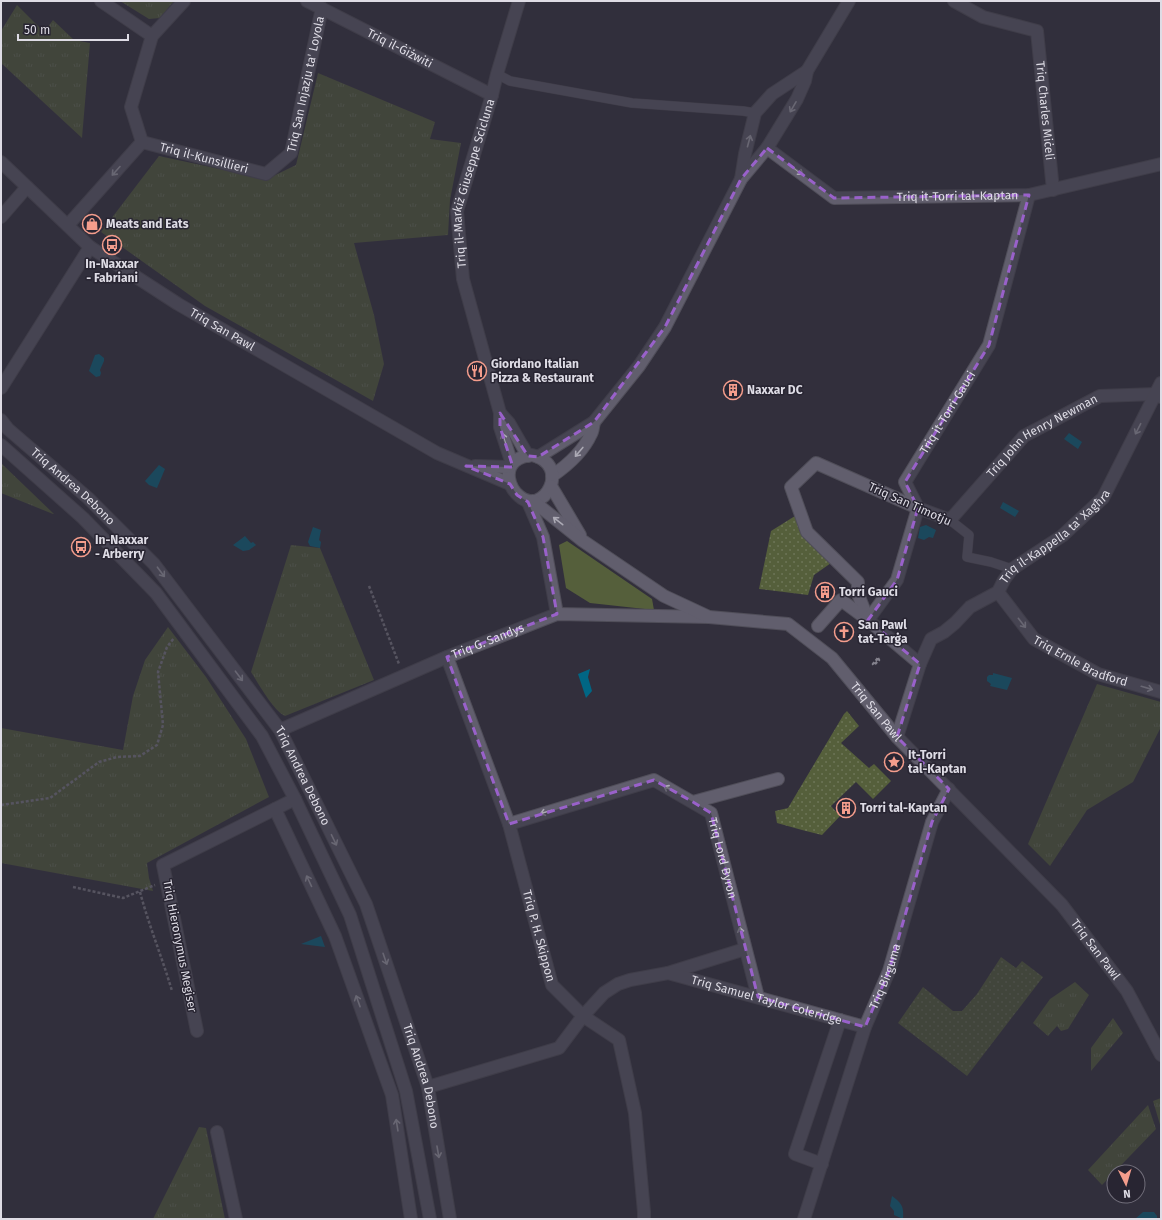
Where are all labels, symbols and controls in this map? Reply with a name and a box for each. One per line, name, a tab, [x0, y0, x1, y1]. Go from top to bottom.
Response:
street label: Triq San Injazju ta' Loyola	[284, 15, 327, 154]
scale bar	[18, 16, 128, 42]
text: 50 m	[24, 23, 50, 37]
street label: Triq il-Ġiżwiti	[365, 26, 435, 71]
street label: Triq Charles Miċeli	[1033, 60, 1057, 161]
street label: Triq il-Markiż Giuseppe Scicluna	[450, 97, 497, 269]
one-way arrow	[788, 101, 796, 113]
one-way arrow	[746, 135, 753, 148]
street label: Triq il-Kunsillieri	[158, 140, 250, 176]
one-way arrow	[111, 166, 121, 176]
one-way arrow	[793, 167, 804, 176]
street label: Triq it-Torri tal-Kaptan	[896, 188, 1018, 204]
shop icon: Meats and Eats	[81, 213, 103, 235]
place label: Meats and Eats	[106, 217, 189, 231]
bus stop icon: In-Naxxar - Fabriani	[101, 234, 123, 256]
place label: In-Naxxar - Fabriani	[85, 257, 139, 285]
street label: Triq San Pawl	[187, 305, 258, 354]
place label: Giordano Italian Pizza & Restaurant	[491, 357, 594, 385]
restaurant icon: Giordano Italian Pizza & Restaurant	[466, 360, 488, 382]
street label: Triq it-Torri Gauci	[917, 369, 978, 456]
building icon: Naxxar DC	[722, 379, 744, 401]
place label: Naxxar DC	[747, 383, 803, 397]
street label: Triq John Henry Newman	[984, 392, 1100, 480]
one-way arrow	[1134, 423, 1142, 435]
one-way arrow	[500, 433, 507, 446]
street label: Triq Andrea Debono	[28, 445, 118, 528]
one-way arrow	[574, 447, 583, 458]
street label: Triq San Timotju	[866, 479, 954, 529]
street label: Triq il-Kappella ta' Xagħra	[997, 487, 1113, 586]
one-way arrow	[553, 517, 564, 525]
place label: In-Naxxar - Arberry	[95, 533, 149, 561]
bus stop icon: In-Naxxar - Arberry	[70, 536, 92, 558]
one-way arrow	[157, 567, 165, 578]
building icon: Torri Gauci	[814, 581, 836, 603]
place label: Torri Gauci	[839, 585, 898, 599]
place label: San Pawl tat-Tarġa	[858, 618, 908, 646]
one-way arrow	[1018, 618, 1026, 629]
street label: Triq G. Sandys	[449, 620, 526, 662]
church icon: San Pawl tat-Tarġa	[833, 621, 855, 643]
street label: Triq Ernle Bradford	[1031, 633, 1129, 689]
one-way arrow	[235, 671, 243, 682]
street label: Triq San Pawl	[848, 679, 905, 745]
one-way arrow	[1140, 685, 1153, 692]
street label: Triq Andrea Debono	[273, 723, 333, 828]
place label: It-Torri tal-Kaptan	[908, 748, 967, 776]
place icon: It-Torri tal-Kaptan	[883, 751, 905, 773]
one-way arrow	[663, 784, 675, 792]
building icon: Torri tal-Kaptan	[835, 797, 857, 819]
place label: Torri tal-Kaptan	[860, 801, 947, 815]
one-way arrow	[540, 809, 553, 816]
street label: Triq Lord Byron	[705, 816, 740, 900]
one-way arrow	[331, 834, 338, 846]
one-way arrow	[305, 876, 312, 888]
street label: Triq Hieronymus Megiser	[160, 879, 200, 1014]
street label: Triq P. H. Skippon	[520, 888, 558, 983]
street label: Triq San Pawl	[1068, 916, 1123, 983]
one-way arrow	[736, 926, 744, 939]
street label: Triq Birguma	[866, 942, 904, 1011]
one-way arrow	[381, 953, 389, 965]
street label: Triq Samuel Taylor Coleridge	[690, 973, 843, 1027]
one-way arrow	[354, 995, 361, 1008]
street label: Triq Andrea Debono	[400, 1022, 442, 1130]
one-way arrow	[392, 1119, 400, 1132]
one-way arrow	[435, 1145, 443, 1158]
north arrow	[1106, 1164, 1146, 1204]
text: N	[1123, 1187, 1131, 1200]

